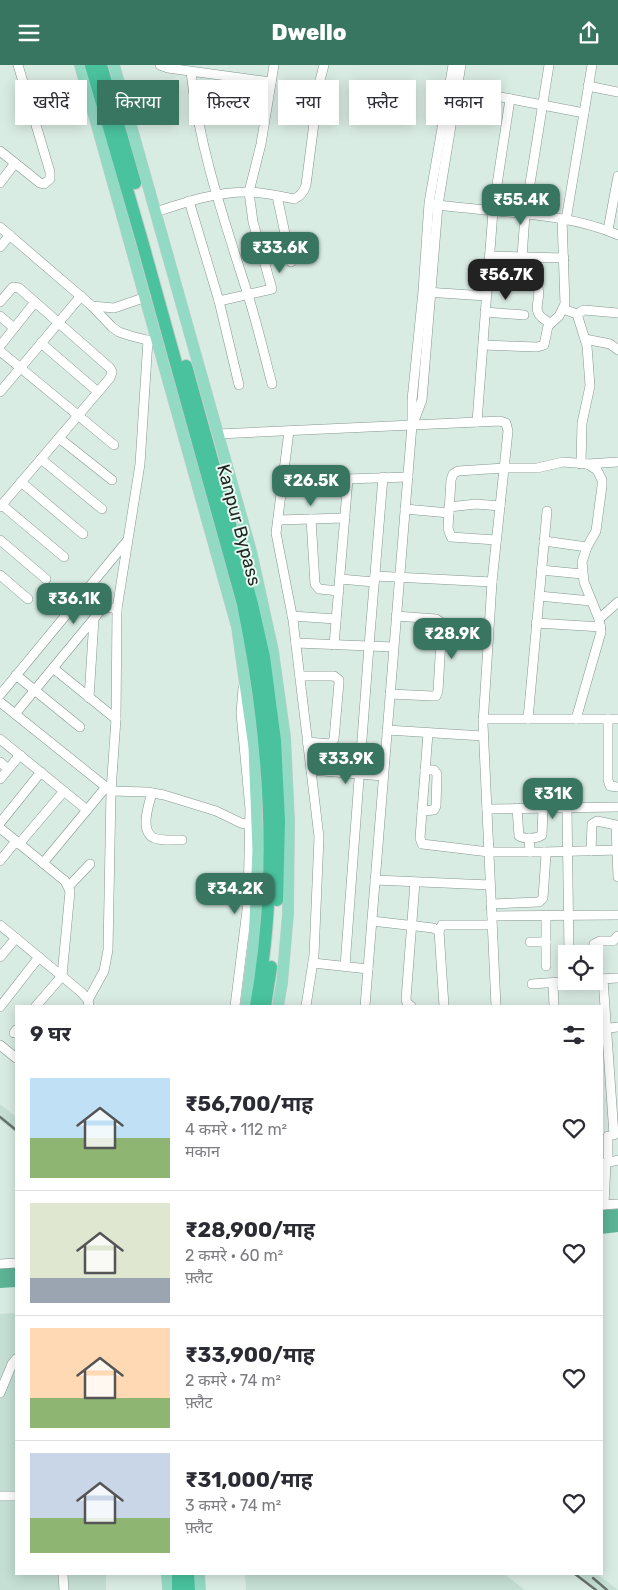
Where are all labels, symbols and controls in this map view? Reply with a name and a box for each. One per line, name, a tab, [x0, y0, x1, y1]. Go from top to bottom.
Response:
icon: menu	[15, 19, 43, 47]
text: Dwello	[271, 19, 347, 46]
icon: share	[575, 19, 603, 47]
chip: खरीदें	[15, 80, 87, 125]
chip: किराया	[97, 80, 179, 125]
chip: फ़िल्टर	[189, 80, 268, 125]
chip: नया	[278, 80, 339, 125]
chip: फ़्लैट	[349, 80, 416, 125]
chip: मकान	[426, 80, 501, 125]
pin: ₹55.4K	[480, 184, 562, 226]
text: ₹55.4K	[493, 190, 549, 209]
pin: ₹33.6K	[239, 231, 321, 274]
text: ₹33.6K	[252, 238, 308, 257]
pin: ₹56.7K	[465, 259, 547, 301]
text: ₹56.7K	[479, 265, 533, 284]
street label: Kanpur Bypass	[212, 462, 266, 588]
pin: ₹26.5K	[270, 465, 352, 507]
text: ₹26.5K	[283, 471, 339, 490]
pin: ₹36.1K	[33, 583, 115, 625]
text: ₹36.1K	[48, 589, 100, 608]
pin: ₹28.9K	[411, 617, 493, 660]
text: ₹28.9K	[424, 624, 480, 643]
pin: ₹33.9K	[305, 743, 387, 785]
text: ₹33.9K	[318, 749, 374, 768]
pin: ₹31K	[523, 777, 583, 820]
text: ₹31K	[534, 784, 572, 803]
pin: ₹34.2K	[194, 873, 276, 915]
text: ₹34.2K	[207, 879, 263, 898]
map controls	[558, 945, 603, 990]
button: locate	[558, 945, 603, 990]
text: 9 घर	[30, 1021, 71, 1046]
icon: filters	[560, 1021, 588, 1049]
text: ₹56,700/माह	[185, 1091, 313, 1116]
icon: home	[70, 1098, 130, 1158]
icon: heart	[560, 1114, 588, 1142]
text: 4 कमरे · 112 m²	[185, 1120, 287, 1139]
text: मकान	[185, 1142, 220, 1161]
text: ₹28,900/माह	[185, 1217, 315, 1242]
icon: home	[70, 1223, 130, 1283]
icon: heart	[560, 1239, 588, 1267]
text: 2 कमरे · 60 m²	[185, 1246, 283, 1265]
text: फ़्लैट	[185, 1268, 213, 1287]
text: ₹33,900/माह	[185, 1342, 315, 1367]
icon: home	[70, 1348, 130, 1408]
icon: heart	[560, 1364, 588, 1392]
text: 2 कमरे · 74 m²	[185, 1371, 281, 1390]
text: फ़्लैट	[185, 1393, 213, 1412]
text: ₹31,000/माह	[185, 1467, 313, 1492]
icon: home	[70, 1473, 130, 1533]
icon: heart	[560, 1489, 588, 1517]
text: 3 कमरे · 74 m²	[185, 1496, 281, 1515]
text: फ़्लैट	[185, 1518, 213, 1537]

